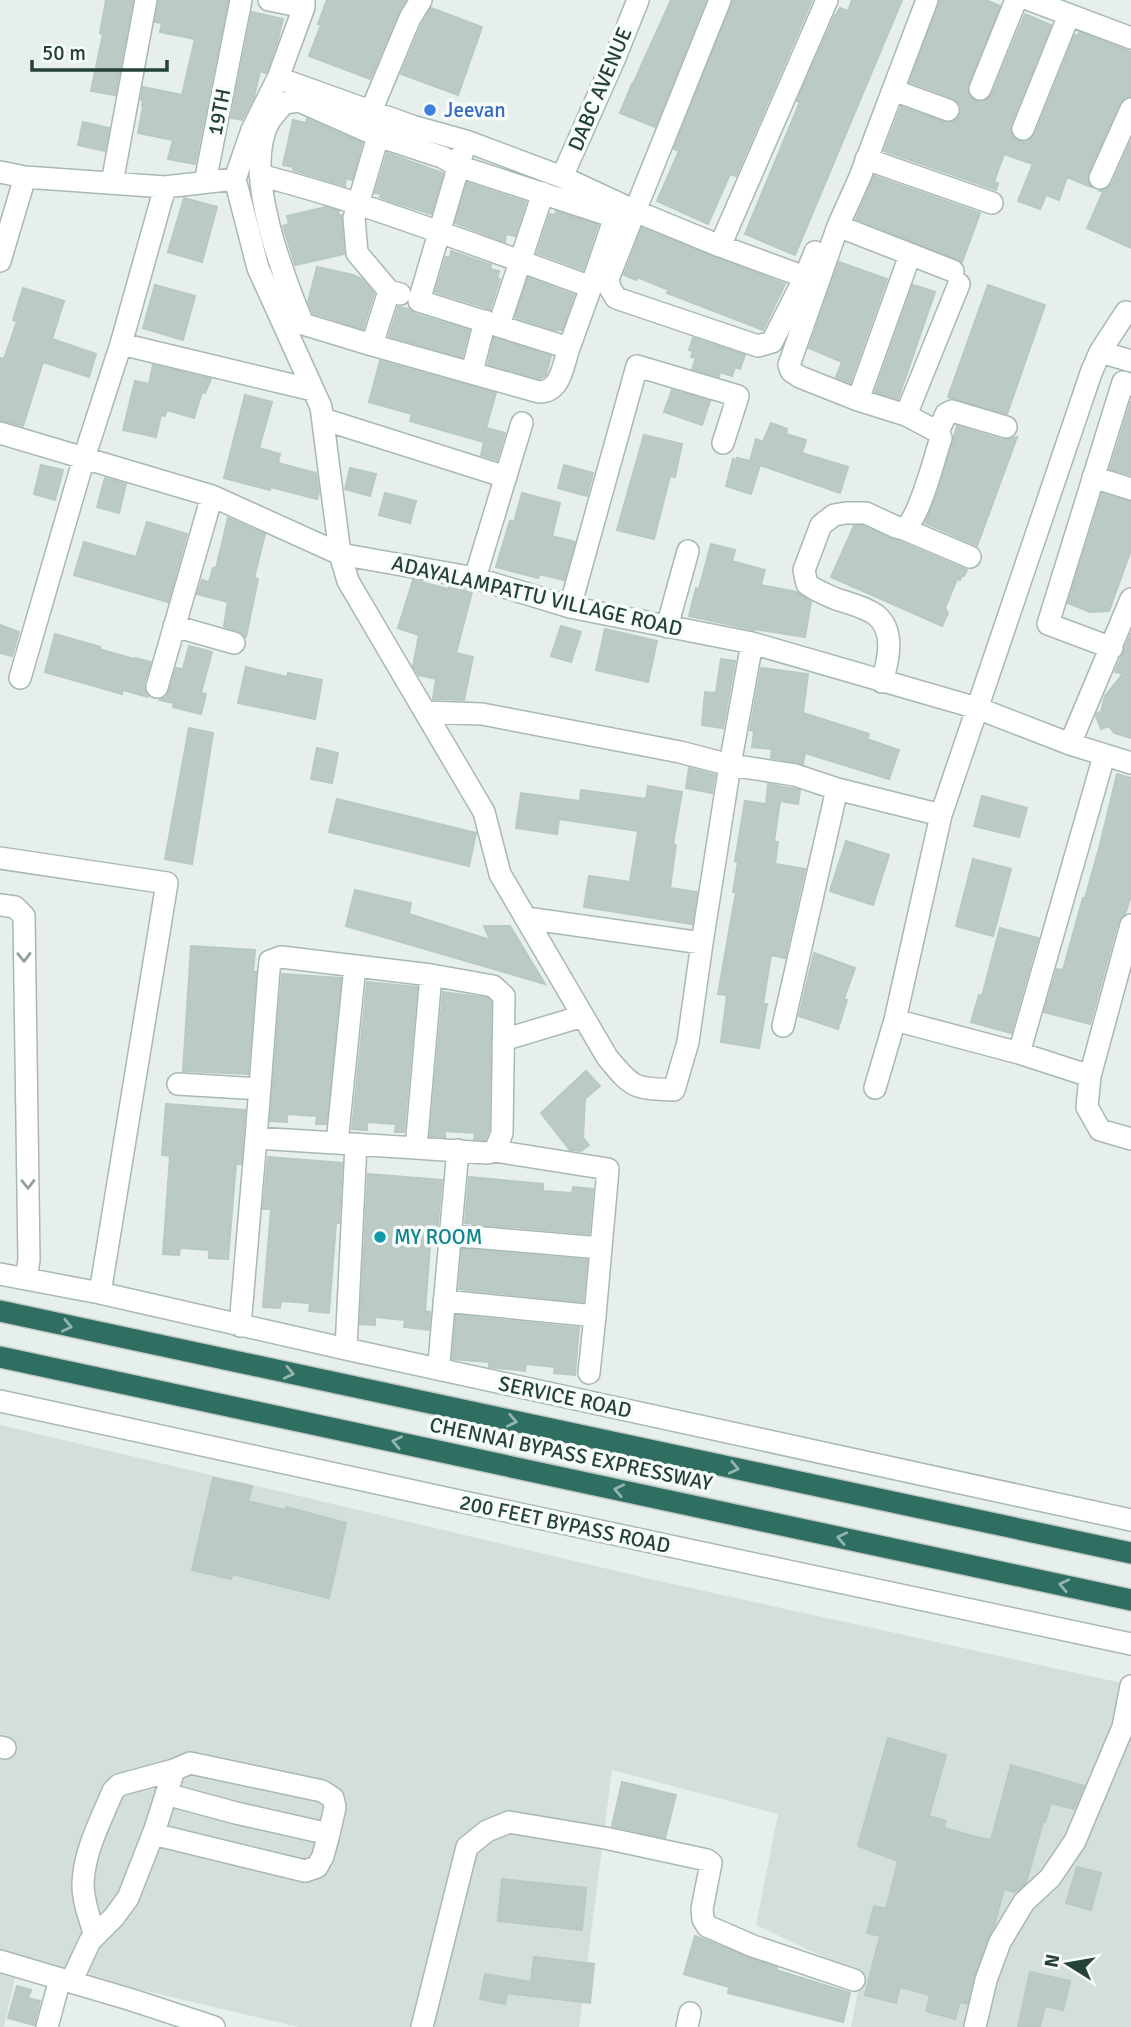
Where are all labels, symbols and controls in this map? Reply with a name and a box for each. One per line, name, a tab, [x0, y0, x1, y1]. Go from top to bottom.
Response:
street label: DABC AVENUE	[562, 23, 638, 155]
scale bar	[32, 28, 166, 72]
text: 50 m	[42, 40, 86, 66]
street label: 19TH	[202, 86, 236, 138]
place label: Jeevan	[444, 97, 506, 123]
marker: Jeevan	[422, 102, 438, 118]
street label: ADAYALAMPATTU VILLAGE ROAD	[389, 550, 685, 642]
one-way arrow	[16, 952, 32, 962]
one-way arrow	[20, 1179, 36, 1190]
place label: MY ROOM	[394, 1224, 482, 1250]
marker: MY ROOM	[372, 1229, 388, 1245]
one-way arrow	[61, 1317, 73, 1332]
one-way arrow	[283, 1365, 295, 1379]
street label: SERVICE ROAD	[496, 1370, 634, 1424]
street label: CHENNAI BYPASS EXPRESSWAY	[427, 1411, 715, 1497]
one-way arrow	[506, 1412, 518, 1427]
one-way arrow	[391, 1435, 403, 1450]
one-way arrow	[728, 1460, 740, 1474]
one-way arrow	[614, 1483, 626, 1498]
street label: 200 FEET BYPASS ROAD	[457, 1489, 673, 1559]
one-way arrow	[836, 1531, 848, 1546]
one-way arrow	[1058, 1579, 1070, 1594]
north arrow	[1033, 1929, 1103, 1999]
text: N	[1039, 1952, 1065, 1970]

